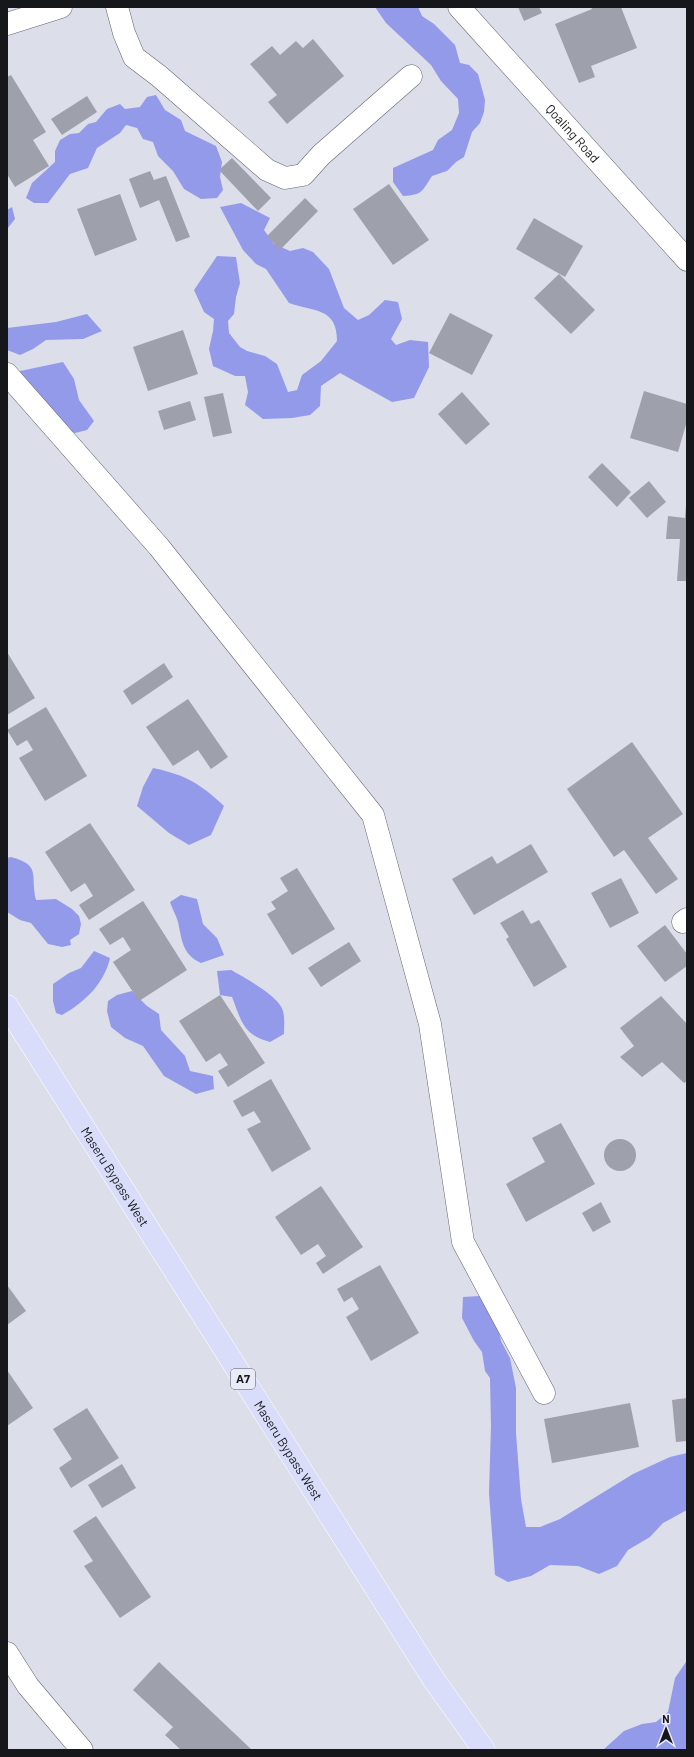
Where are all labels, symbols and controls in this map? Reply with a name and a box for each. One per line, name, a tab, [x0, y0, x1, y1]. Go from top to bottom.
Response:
street label: Qoaling Road	[542, 101, 603, 166]
street label: Maseru Bypass West	[78, 1124, 153, 1229]
road number: A7	[231, 1369, 255, 1389]
street label: Maseru Bypass West	[251, 1398, 326, 1503]
north arrow	[646, 1709, 686, 1749]
text: N	[662, 1712, 670, 1725]

